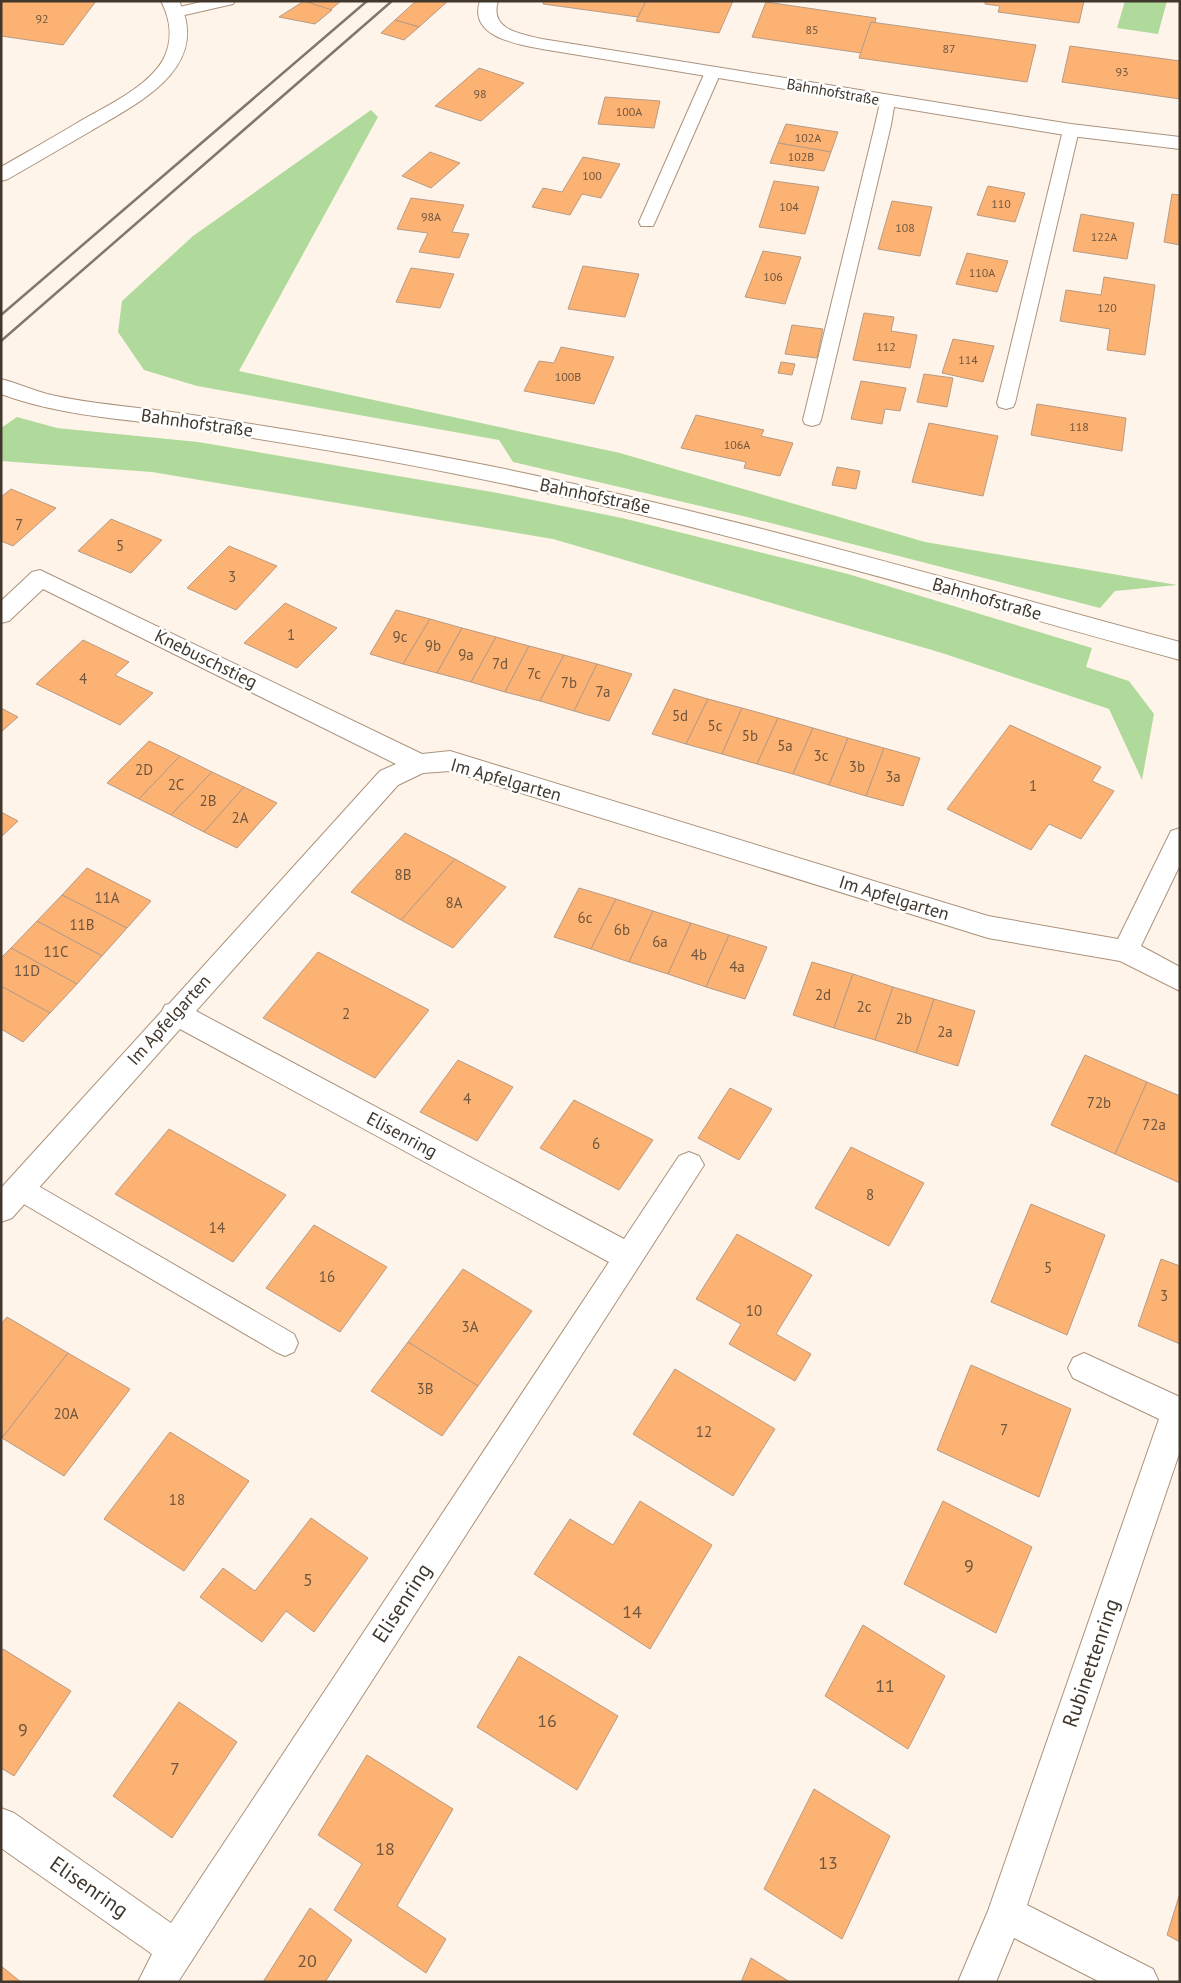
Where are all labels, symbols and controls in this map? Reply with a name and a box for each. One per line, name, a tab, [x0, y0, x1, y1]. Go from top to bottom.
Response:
house number: 92	[35, 11, 49, 26]
house number: 85	[805, 22, 819, 37]
house number: 87	[942, 41, 956, 56]
house number: 93	[1115, 64, 1129, 79]
street label: Bahnhofstraße	[785, 74, 881, 109]
house number: 98	[473, 86, 487, 101]
house number: 100A	[616, 104, 642, 119]
house number: 102A	[795, 130, 821, 145]
house number: 102B	[788, 149, 814, 164]
house number: 100	[582, 168, 602, 183]
house number: 110	[991, 196, 1011, 211]
house number: 104	[779, 199, 799, 214]
house number: 98A	[421, 209, 441, 224]
house number: 108	[895, 220, 915, 235]
house number: 122A	[1091, 229, 1117, 244]
house number: 110A	[969, 265, 995, 280]
house number: 106	[763, 269, 783, 284]
house number: 120	[1097, 300, 1117, 315]
house number: 112	[876, 339, 896, 354]
house number: 114	[958, 352, 978, 367]
house number: 100B	[555, 369, 581, 384]
street label: Bahnhofstraße	[140, 403, 254, 442]
house number: 118	[1069, 419, 1089, 434]
house number: 106A	[724, 437, 750, 452]
street label: Bahnhofstraße	[538, 473, 653, 518]
house number: 7	[15, 515, 23, 534]
house number: 5	[116, 536, 124, 555]
house number: 3	[228, 567, 236, 586]
street label: Bahnhofstraße	[930, 572, 1044, 625]
street label: Knebuschstieg	[151, 624, 261, 693]
house number: 1	[287, 625, 295, 644]
house number: 9c	[393, 627, 408, 646]
house number: 9b	[425, 636, 441, 655]
house number: 9a	[458, 645, 474, 664]
house number: 7d	[492, 654, 508, 673]
house number: 7c	[527, 664, 541, 683]
house number: 4	[79, 669, 87, 688]
house number: 7b	[561, 673, 577, 692]
house number: 7a	[596, 682, 610, 701]
house number: 5d	[672, 706, 688, 725]
house number: 5c	[708, 716, 723, 735]
house number: 5b	[742, 726, 758, 745]
house number: 5a	[777, 736, 793, 755]
house number: 3c	[814, 746, 829, 765]
street label: Im Apfelgarten	[448, 753, 564, 806]
house number: 3b	[849, 757, 865, 776]
house number: 2D	[135, 760, 153, 779]
house number: 3a	[885, 767, 901, 786]
house number: 2C	[168, 775, 184, 794]
house number: 1	[1029, 776, 1037, 795]
house number: 2B	[200, 791, 216, 810]
house number: 2A	[232, 808, 249, 827]
house number: 8B	[395, 865, 411, 884]
street label: Im Apfelgarten	[836, 870, 952, 925]
house number: 11A	[94, 888, 120, 907]
house number: 8A	[446, 893, 463, 912]
house number: 6c	[578, 908, 593, 927]
house number: 11B	[69, 915, 95, 934]
house number: 6b	[614, 920, 630, 939]
house number: 6a	[652, 932, 668, 951]
house number: 11C	[44, 942, 68, 961]
house number: 4b	[691, 945, 707, 964]
house number: 4a	[729, 957, 745, 976]
house number: 11D	[14, 961, 40, 980]
street label: Im Apfelgarten	[122, 970, 215, 1070]
house number: 2d	[815, 985, 831, 1004]
house number: 2c	[857, 997, 872, 1016]
house number: 2	[342, 1004, 350, 1023]
house number: 2b	[896, 1009, 912, 1028]
house number: 2a	[937, 1022, 953, 1041]
house number: 4	[463, 1089, 471, 1108]
house number: 72b	[1087, 1093, 1111, 1112]
street label: Elisenring	[363, 1106, 442, 1163]
house number: 72a	[1142, 1115, 1166, 1134]
house number: 6	[592, 1134, 600, 1153]
house number: 8	[866, 1185, 874, 1204]
house number: 14	[209, 1218, 225, 1237]
house number: 5	[1044, 1258, 1052, 1277]
house number: 16	[319, 1267, 335, 1286]
house number: 3	[1160, 1286, 1168, 1305]
house number: 10	[746, 1301, 762, 1320]
house number: 3A	[462, 1317, 479, 1336]
house number: 3B	[417, 1379, 433, 1398]
house number: 20A	[53, 1404, 79, 1423]
house number: 7	[1000, 1420, 1008, 1439]
house number: 12	[696, 1422, 712, 1441]
house number: 18	[169, 1490, 185, 1509]
house number: 9	[964, 1554, 974, 1577]
street label: Elisenring	[366, 1558, 437, 1648]
house number: 5	[303, 1568, 313, 1591]
street label: Rubinettenring	[1056, 1595, 1125, 1731]
house number: 14	[622, 1600, 642, 1623]
house number: 11	[875, 1674, 895, 1697]
house number: 16	[537, 1709, 557, 1732]
house number: 9	[18, 1718, 28, 1741]
house number: 7	[170, 1757, 180, 1780]
house number: 18	[375, 1837, 395, 1860]
street label: Elisenring	[45, 1850, 134, 1923]
house number: 13	[818, 1851, 838, 1874]
house number: 20	[297, 1949, 317, 1972]

